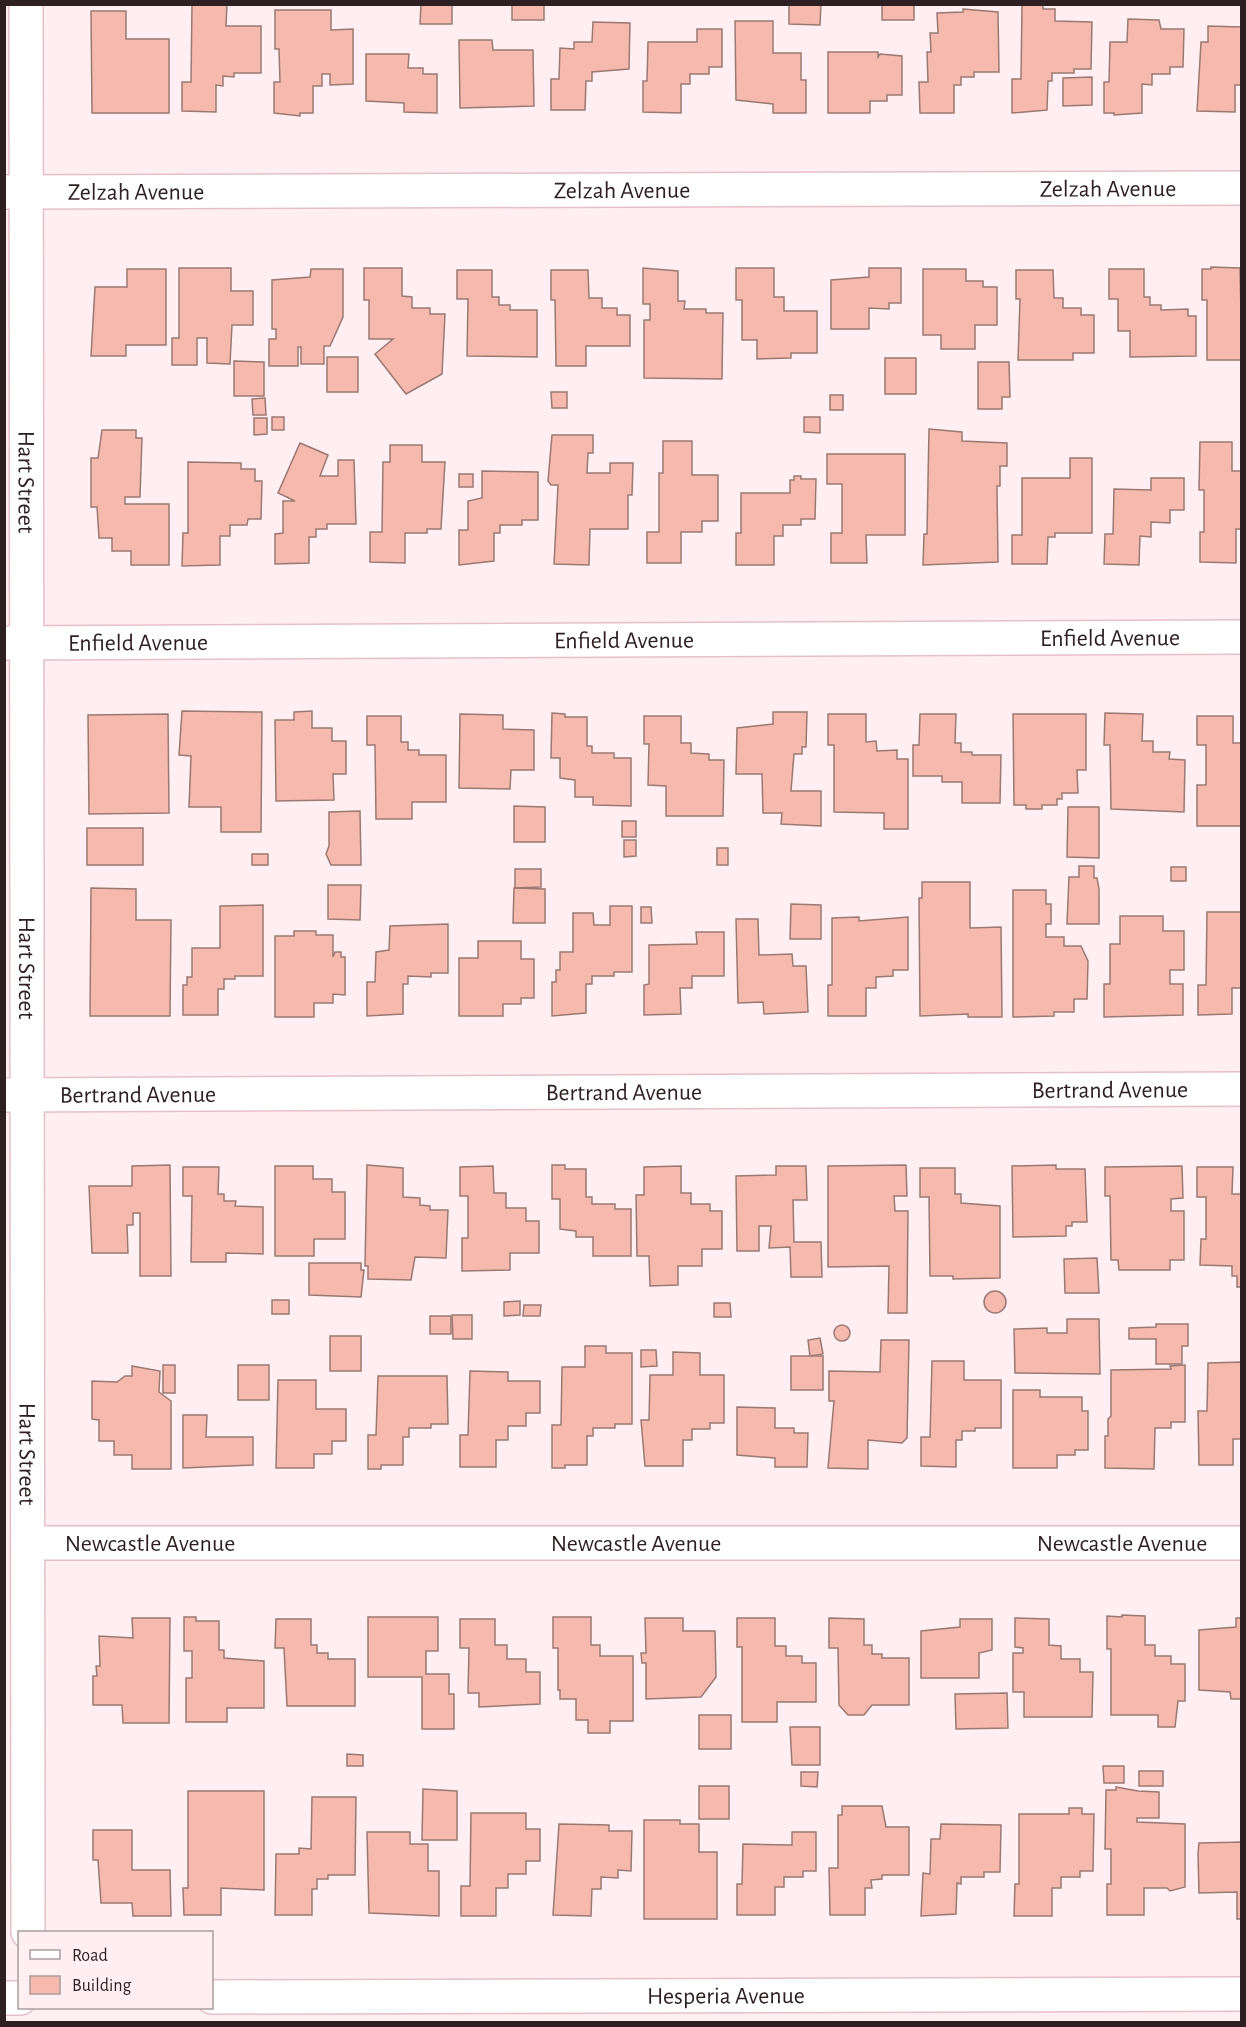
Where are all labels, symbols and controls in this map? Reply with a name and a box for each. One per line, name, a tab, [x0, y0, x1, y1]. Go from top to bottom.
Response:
street label: Zelzah Avenue	[1040, 177, 1176, 202]
street label: Zelzah Avenue	[554, 179, 690, 203]
street label: Zelzah Avenue	[68, 180, 204, 205]
street label: Hart Street	[13, 431, 38, 534]
street label: Enfield Avenue	[1040, 626, 1180, 651]
street label: Enfield Avenue	[554, 629, 694, 653]
street label: Enfield Avenue	[68, 631, 208, 656]
street label: Hart Street	[14, 917, 38, 1020]
street label: Bertrand Avenue	[1032, 1078, 1188, 1103]
street label: Bertrand Avenue	[546, 1081, 702, 1105]
street label: Bertrand Avenue	[60, 1083, 216, 1108]
street label: Hart Street	[14, 1403, 39, 1506]
street label: Newcastle Avenue	[65, 1532, 235, 1556]
street label: Newcastle Avenue	[551, 1532, 721, 1556]
street label: Newcastle Avenue	[1037, 1532, 1207, 1556]
legend	[18, 1931, 213, 2009]
text: Road	[72, 1947, 108, 1965]
text: Building	[72, 1977, 132, 1995]
street label: Hesperia Avenue	[647, 1984, 805, 2009]

